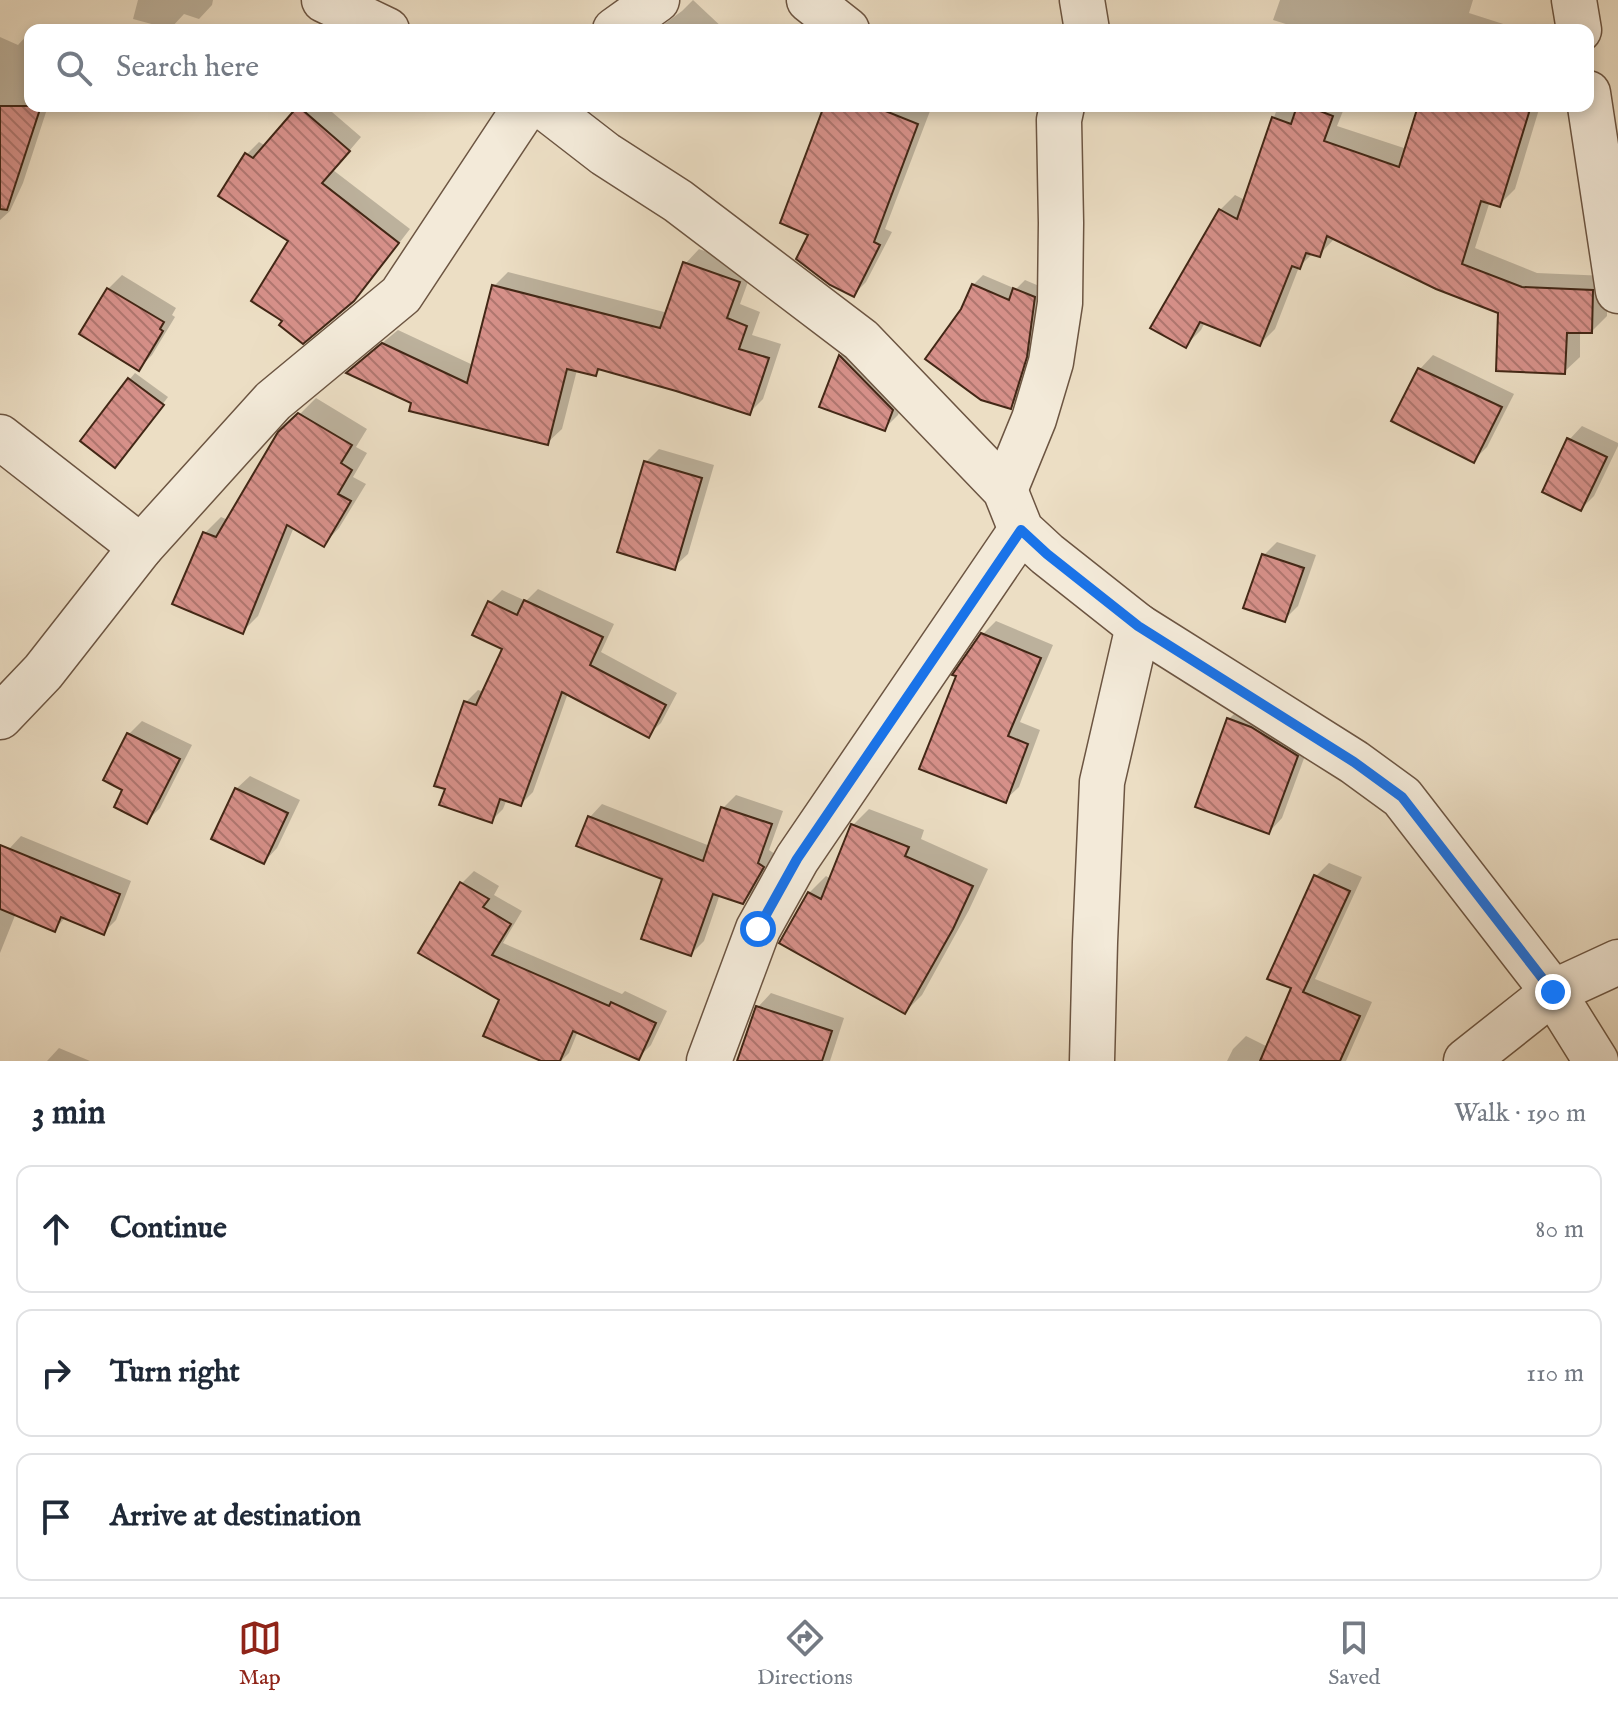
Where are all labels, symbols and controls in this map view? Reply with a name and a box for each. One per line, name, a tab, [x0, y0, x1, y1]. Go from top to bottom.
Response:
search box	[24, 24, 1594, 112]
icon: search	[52, 46, 96, 90]
text: Search here	[116, 49, 259, 87]
route start	[740, 911, 776, 947]
route end	[1535, 974, 1571, 1010]
text: 3 min	[32, 1092, 106, 1135]
text: Walk · 190 m	[1454, 1097, 1586, 1130]
icon: ahead	[34, 1207, 78, 1251]
text: Continue	[110, 1210, 227, 1248]
text: 80 m	[1535, 1213, 1584, 1246]
icon: right	[34, 1351, 78, 1395]
text: Turn right	[110, 1354, 240, 1392]
text: 110 m	[1526, 1357, 1584, 1390]
icon: arrive	[34, 1495, 78, 1539]
text: Arrive at destination	[110, 1498, 361, 1536]
tab: Map	[238, 1616, 282, 1692]
tab: Directions	[757, 1616, 853, 1692]
tab: Saved	[1328, 1616, 1380, 1692]

